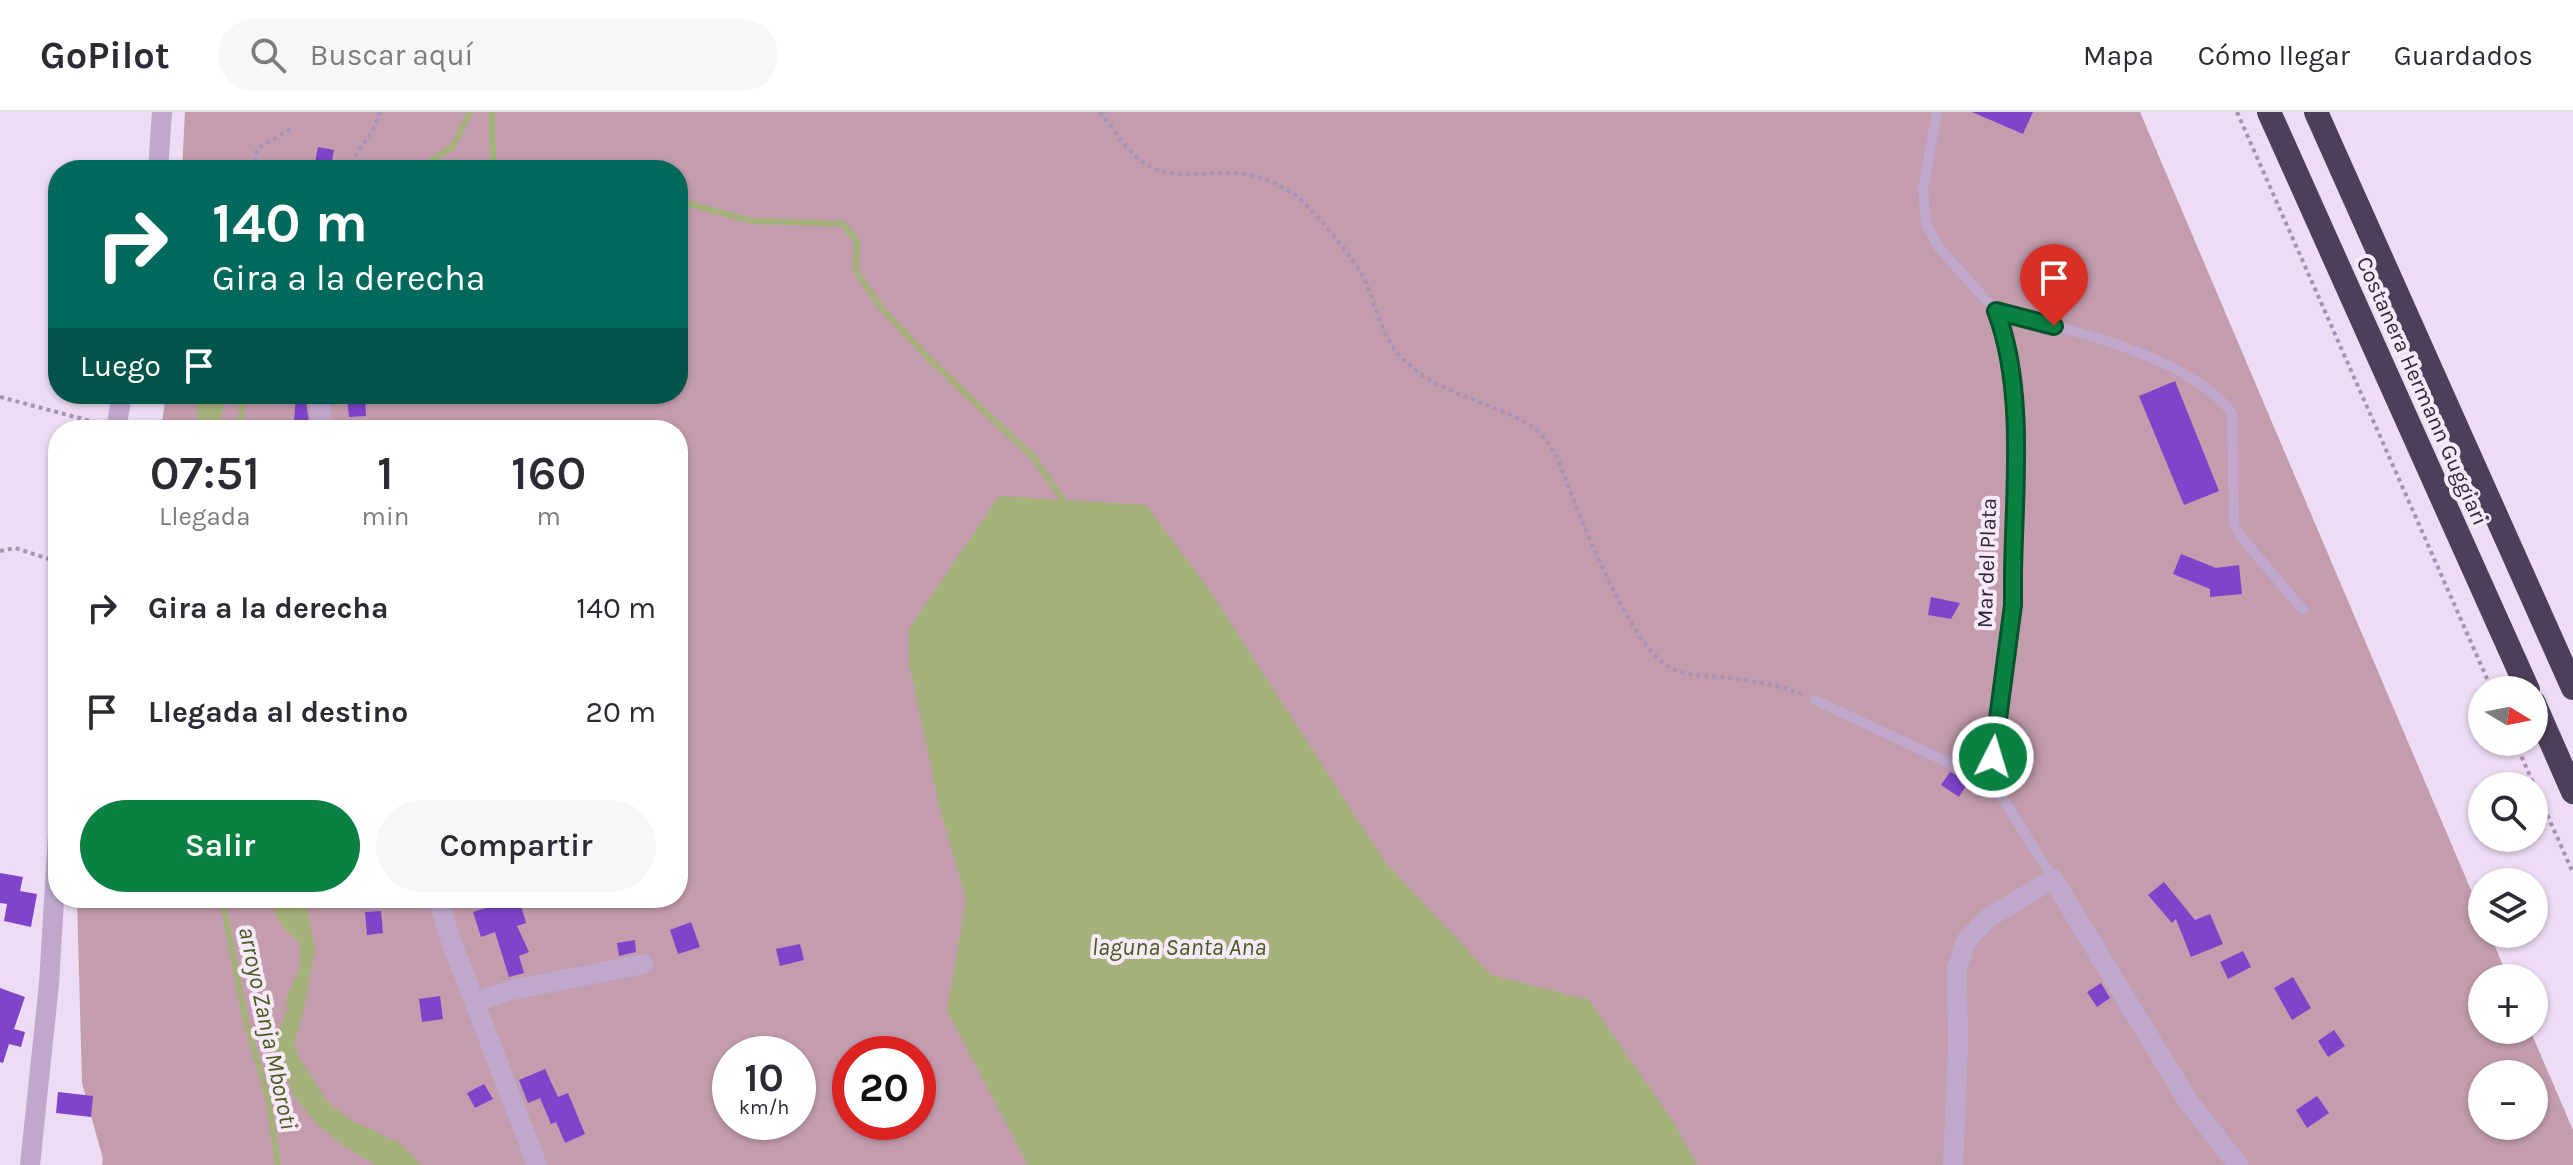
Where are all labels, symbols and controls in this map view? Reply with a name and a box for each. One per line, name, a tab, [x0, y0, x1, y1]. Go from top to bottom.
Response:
search box	[218, 19, 778, 91]
text: GoPilot	[40, 33, 170, 78]
icon: search	[246, 33, 290, 77]
text: Buscar aquí	[310, 37, 474, 73]
text: Mapa	[2083, 39, 2154, 72]
text: Cómo llegar	[2198, 39, 2350, 72]
text: Guardados	[2394, 39, 2533, 72]
text: 140 m	[212, 190, 368, 255]
icon: right	[80, 192, 184, 296]
pin	[2020, 244, 2088, 326]
street label: Costanera Hermann Guggiari	[2351, 253, 2493, 529]
icon: arrive	[2032, 256, 2076, 300]
text: Gira a la derecha	[212, 257, 486, 299]
icon: arrive	[177, 344, 221, 388]
text: Luego	[80, 348, 161, 384]
text: 07:51	[150, 445, 260, 501]
text: 1	[377, 445, 394, 501]
text: 160	[511, 445, 586, 501]
street label: Mar del Plata	[1972, 497, 2002, 629]
text: Llegada	[159, 501, 251, 532]
text: min	[362, 501, 409, 532]
text: m	[537, 501, 561, 532]
icon: right	[80, 586, 124, 630]
text: Gira a la derecha	[148, 590, 389, 626]
text: 140 m	[576, 590, 656, 626]
north arrow	[2468, 676, 2548, 756]
map controls	[2468, 676, 2548, 1140]
icon: arrive	[80, 690, 124, 734]
text: Llegada al destino	[148, 694, 408, 730]
text: 20 m	[586, 694, 656, 730]
position arrow	[1951, 715, 2035, 799]
button: search	[2468, 772, 2548, 852]
button: Salir	[80, 800, 360, 892]
button: Compartir	[376, 800, 656, 892]
button: layers	[2468, 868, 2548, 948]
water label: arroyo Zanja Mboroti	[233, 924, 303, 1132]
water label: laguna Santa Ana	[1092, 933, 1266, 961]
button: +	[2468, 964, 2548, 1044]
speed limit sign: 20	[832, 1036, 936, 1140]
text: 10	[744, 1054, 784, 1101]
button: −	[2468, 1060, 2548, 1140]
text: km/h	[739, 1096, 789, 1119]

